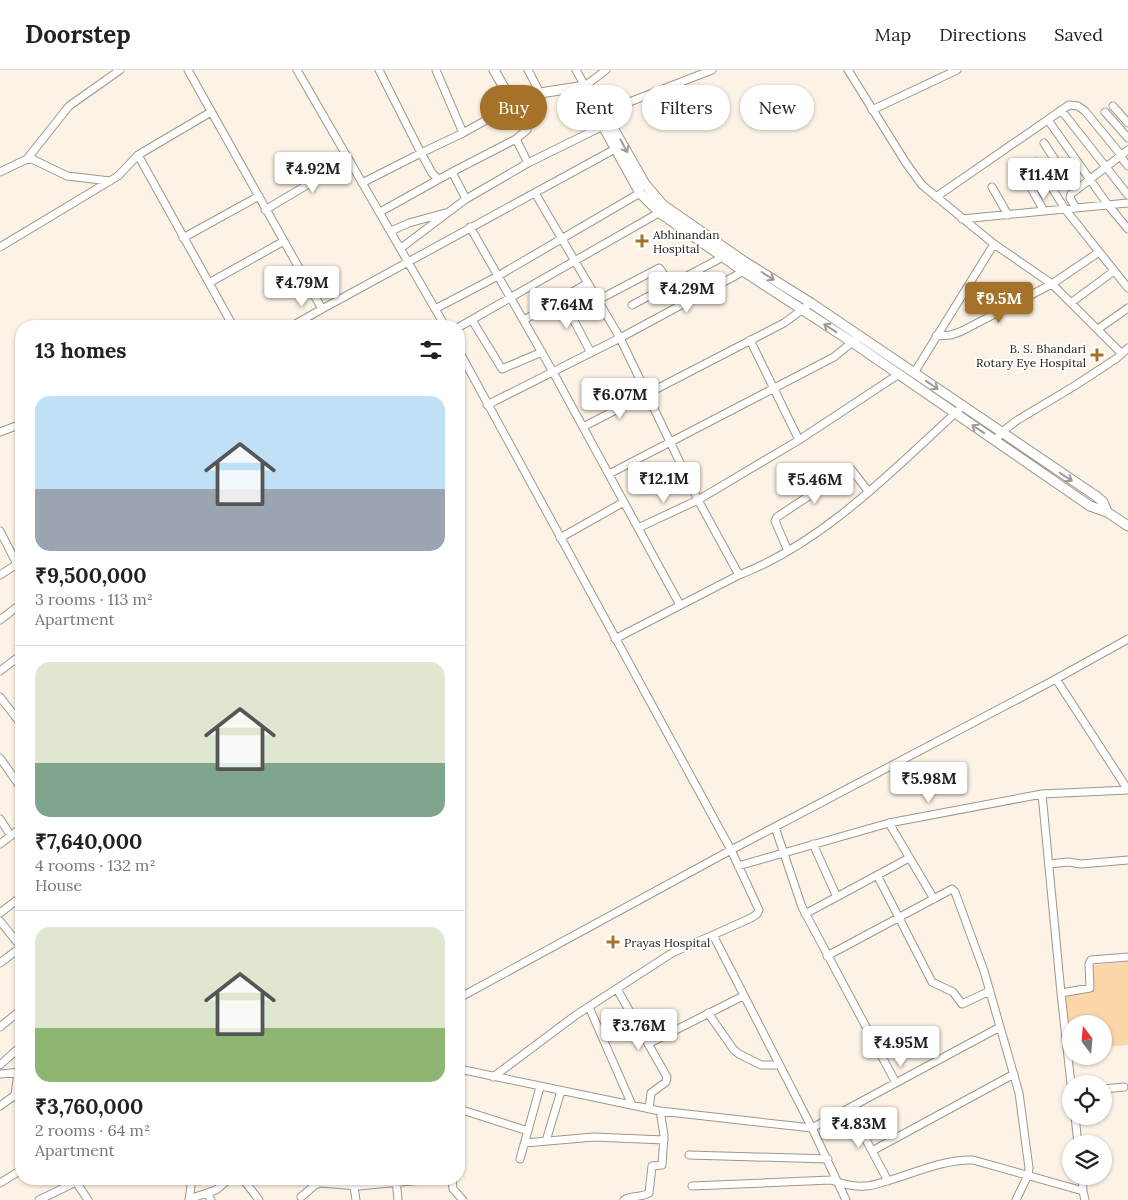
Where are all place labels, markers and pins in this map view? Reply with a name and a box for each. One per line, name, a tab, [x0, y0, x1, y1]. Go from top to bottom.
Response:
pin: ₹4.92M	[272, 152, 354, 194]
pin: ₹11.4M	[1003, 158, 1085, 200]
place label: Abhinandan Hospital	[652, 227, 719, 256]
marker: Abhinandan Hospital	[635, 234, 649, 248]
pin: ₹4.79M	[261, 266, 343, 308]
pin: ₹4.29M	[646, 272, 728, 314]
pin: ₹9.5M	[964, 282, 1034, 324]
pin: ₹7.64M	[526, 288, 608, 330]
place label: B. S. Bhandari Rotary Eye Hospital	[976, 341, 1086, 370]
marker: B. S. Bhandari Rotary Eye Hospital	[1090, 348, 1104, 362]
pin: ₹6.07M	[579, 378, 661, 420]
pin: ₹12.1M	[623, 462, 705, 504]
pin: ₹5.46M	[774, 462, 856, 505]
pin: ₹5.98M	[888, 762, 970, 804]
marker: Prayas Hospital	[606, 935, 620, 949]
place label: Prayas Hospital	[624, 935, 710, 950]
pin: ₹3.76M	[598, 1008, 680, 1051]
pin: ₹4.95M	[860, 1026, 942, 1068]
pin: ₹4.83M	[818, 1106, 900, 1149]

